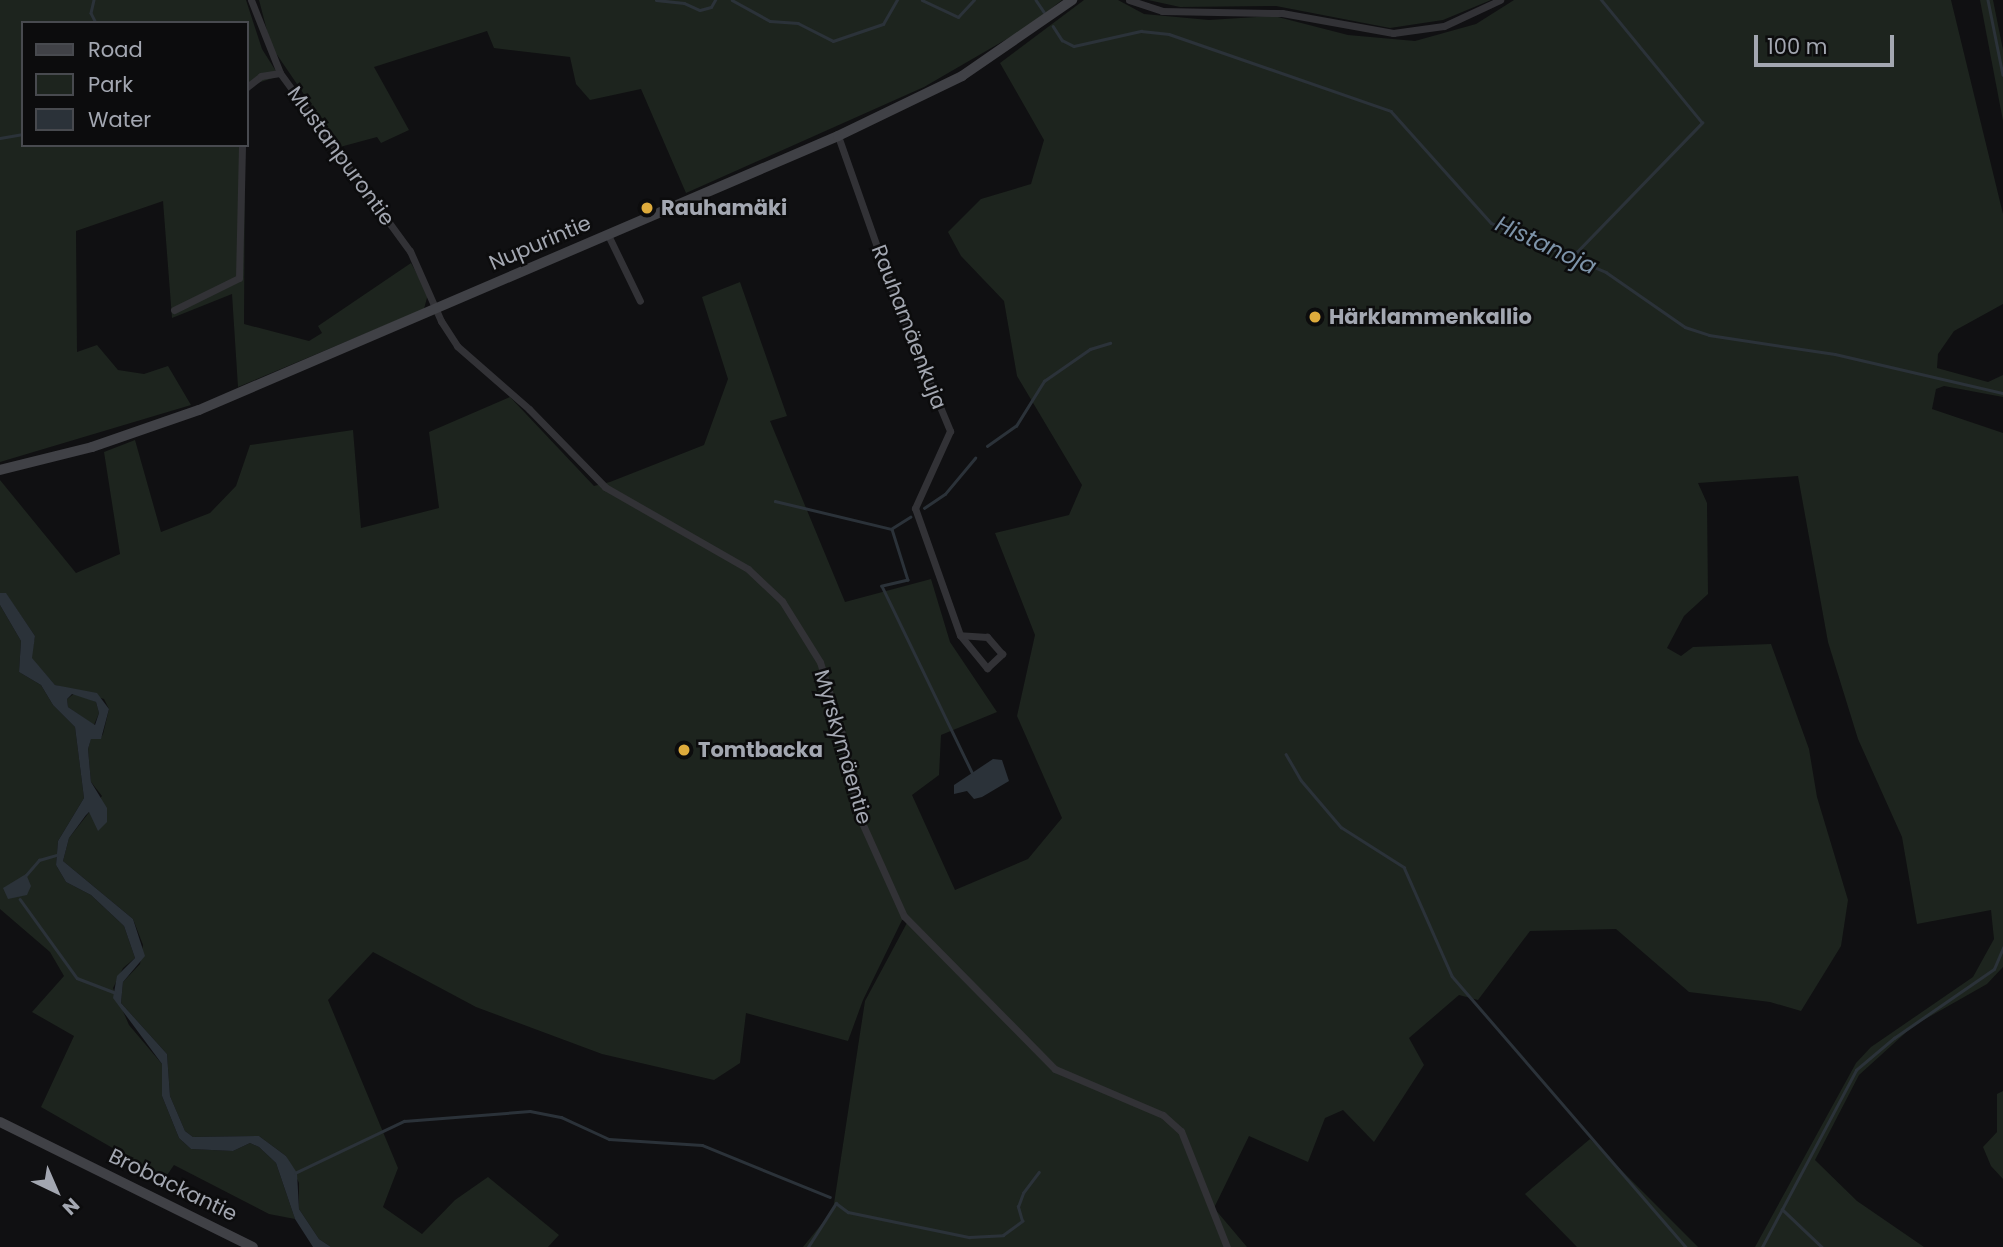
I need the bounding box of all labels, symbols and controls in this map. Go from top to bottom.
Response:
legend [21,21,248,147]
scale bar [1758,21,1898,65]
text: 100 m [1767,32,1827,61]
text: Road [88,35,143,64]
text: Park [88,70,133,99]
street label: Mustanpurontie [282,81,400,231]
text: Water [88,105,151,134]
place label: Rauhamäki [661,195,787,221]
marker: Rauhamäki [639,200,655,216]
street label: Nupurintie [485,210,595,276]
water label: Histanoja [1491,210,1601,280]
street label: Rauhamäenkuja [866,241,952,413]
place label: Härklammenkallio [1329,304,1532,330]
marker: Härklammenkallio [1307,309,1323,325]
street label: Myrskymäentie [809,667,877,827]
place label: Tomtbacka [698,737,823,763]
marker: Tomtbacka [676,742,692,758]
street label: Brobackantie [105,1143,241,1227]
north arrow [21,1156,91,1226]
text: N [56,1192,85,1221]

